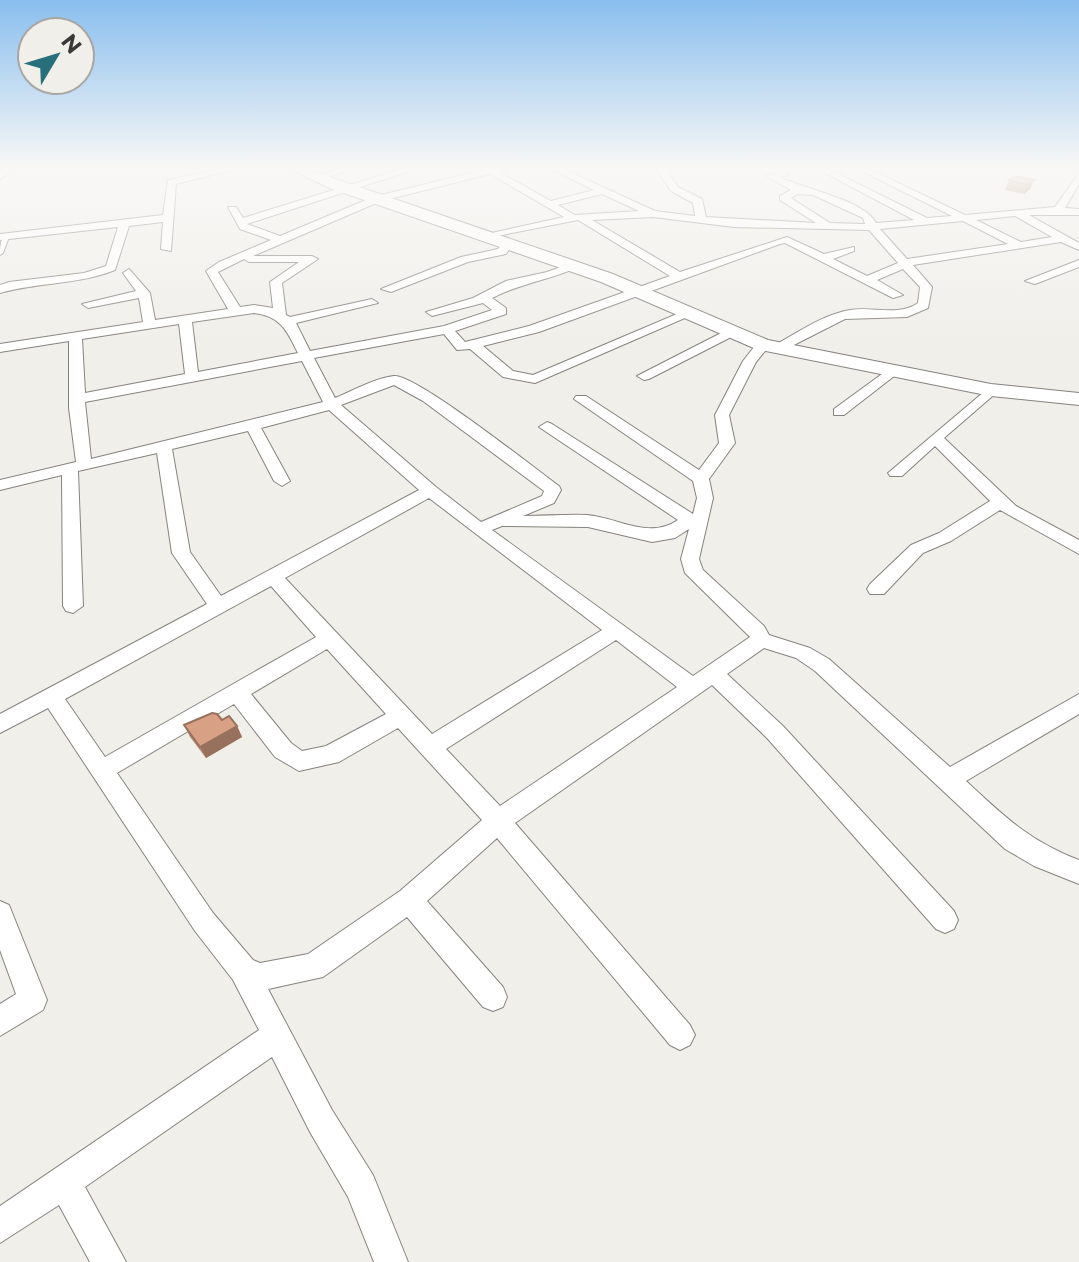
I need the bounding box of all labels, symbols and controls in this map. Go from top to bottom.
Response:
north arrow [16,16,96,96]
text: N [55,29,87,59]

